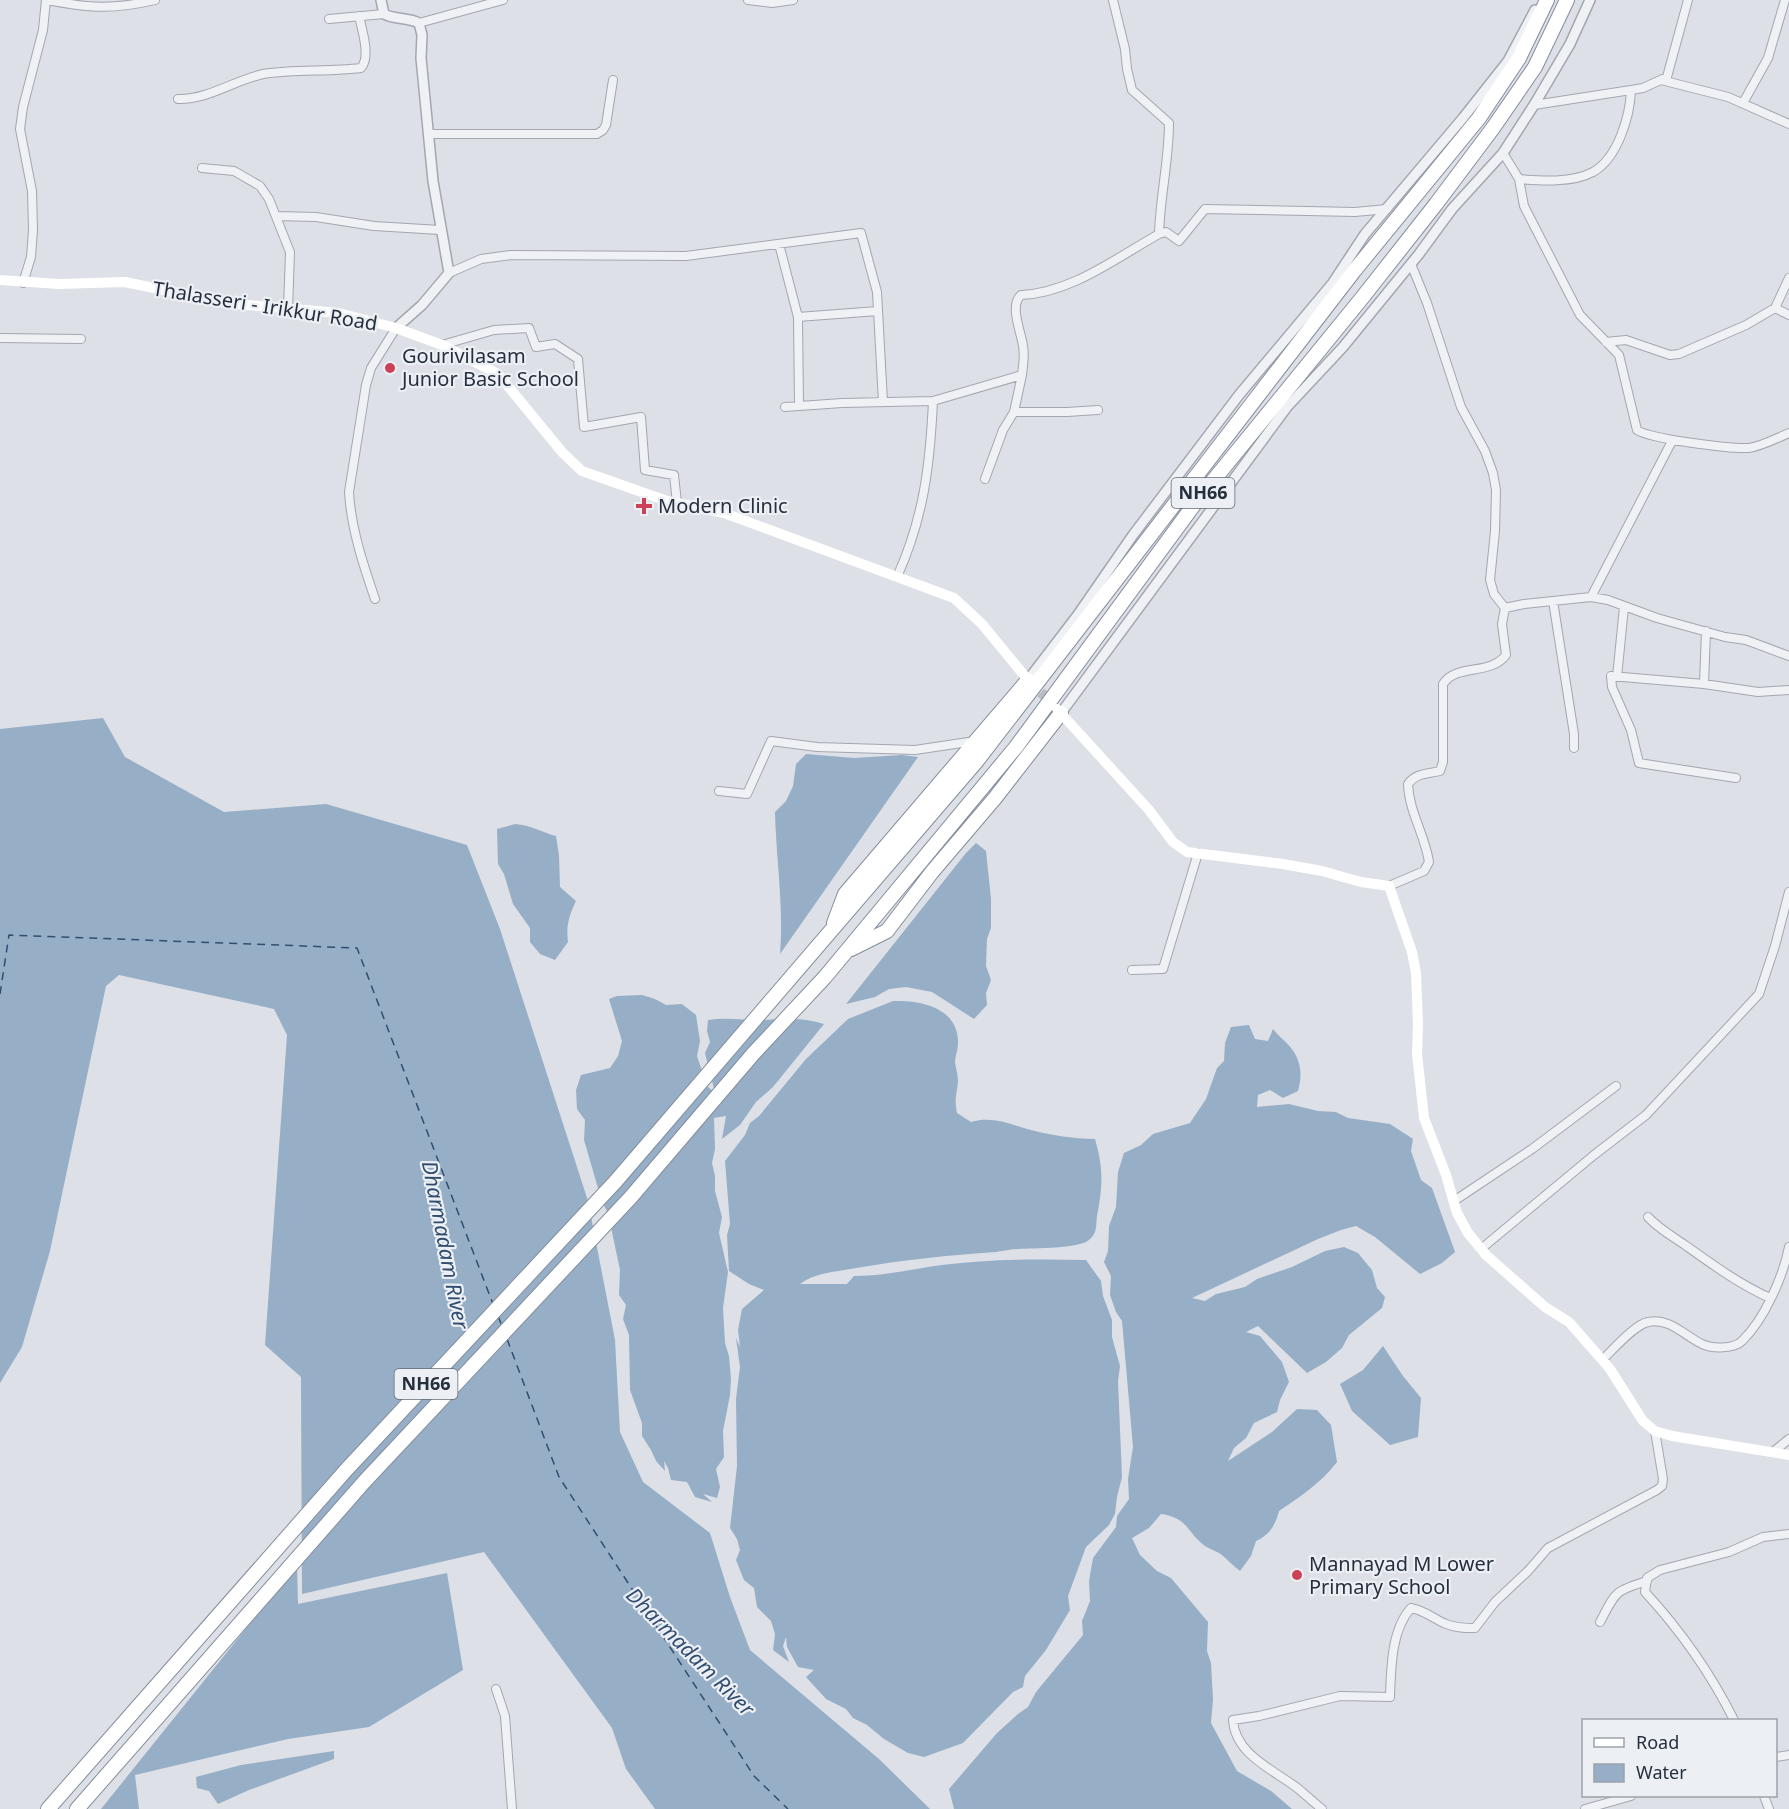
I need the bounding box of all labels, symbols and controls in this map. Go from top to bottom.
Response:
street label: Thalasseri - Irikkur Road [151,274,379,337]
place label: Gourivilasam Junior Basic School [400,342,579,392]
marker: Gourivilasam Junior Basic School [383,361,397,375]
road number: NH66 [1172,478,1234,508]
place label: Modern Clinic [658,492,788,519]
marker: Modern Clinic [635,497,653,515]
water label: Dharmadam River [416,1158,476,1333]
road number: NH66 [394,1369,458,1399]
place label: Mannayad M Lower Primary School [1309,1550,1494,1600]
marker: Mannayad M Lower Primary School [1290,1568,1304,1582]
water label: Dharmadam River [620,1581,762,1723]
legend [1582,1719,1777,1797]
text: Road [1636,1730,1679,1754]
text: Water [1636,1760,1687,1784]

